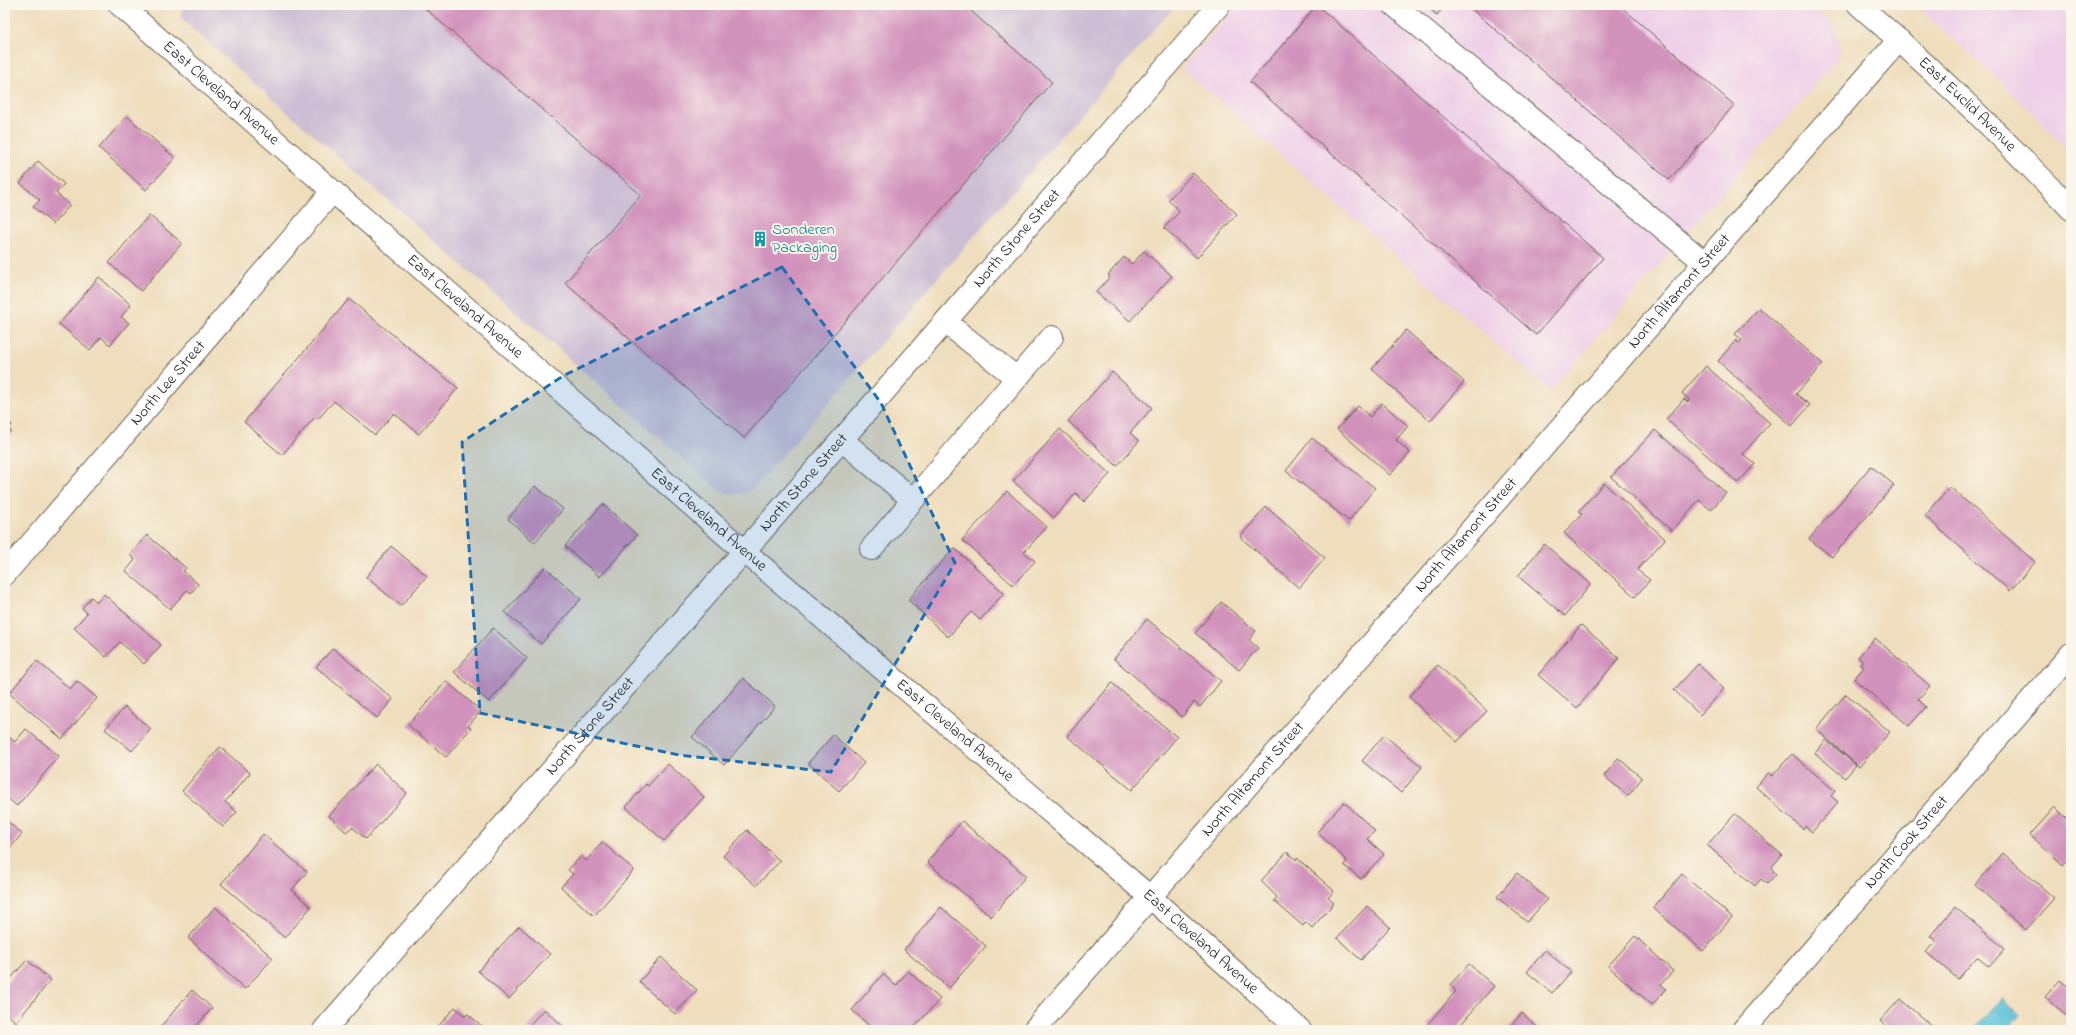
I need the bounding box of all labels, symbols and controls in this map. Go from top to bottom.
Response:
street label: East Cleveland Avenue [157,35,285,152]
street label: East Euclid Avenue [1913,51,2022,158]
street label: North Stone Street [967,183,1067,294]
place label: Sonderen Packaging [772,218,837,260]
street label: North Altamont Street [1622,228,1737,354]
building icon: Sonderen Packaging [751,230,769,248]
street label: East Cleveland Avenue [401,249,529,365]
street label: North Lee Street [125,335,212,431]
street label: North Stone Street [754,428,855,537]
street label: East Cleveland Avenue [645,462,773,578]
street label: North Altamont Street [1409,472,1524,598]
street label: North Stone Street [540,671,641,781]
street label: East Cleveland Avenue [890,673,1020,788]
street label: North Altamont Street [1196,716,1311,842]
street label: North Cook Street [1859,790,1955,895]
street label: East Cleveland Avenue [1137,883,1265,1001]

